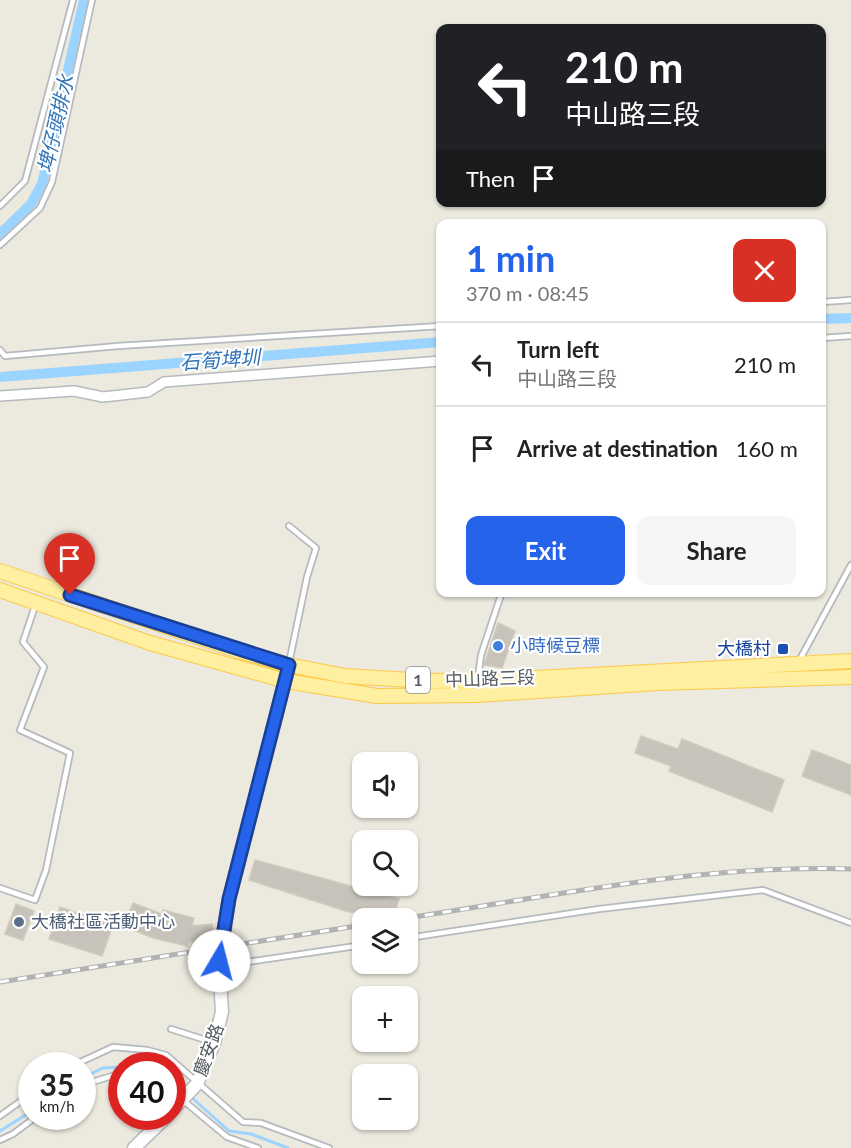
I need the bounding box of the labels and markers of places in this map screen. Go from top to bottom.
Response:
pin [44,533,95,595]
place label: 小時候豆標 [510,634,600,656]
place label: 大橋村 [717,637,771,659]
marker: 小時候豆標 [491,639,505,653]
marker: 大橋村 [776,642,790,656]
place label: 大橋社區活動中心 [31,910,175,932]
marker: 大橋社區活動中心 [12,915,26,929]

